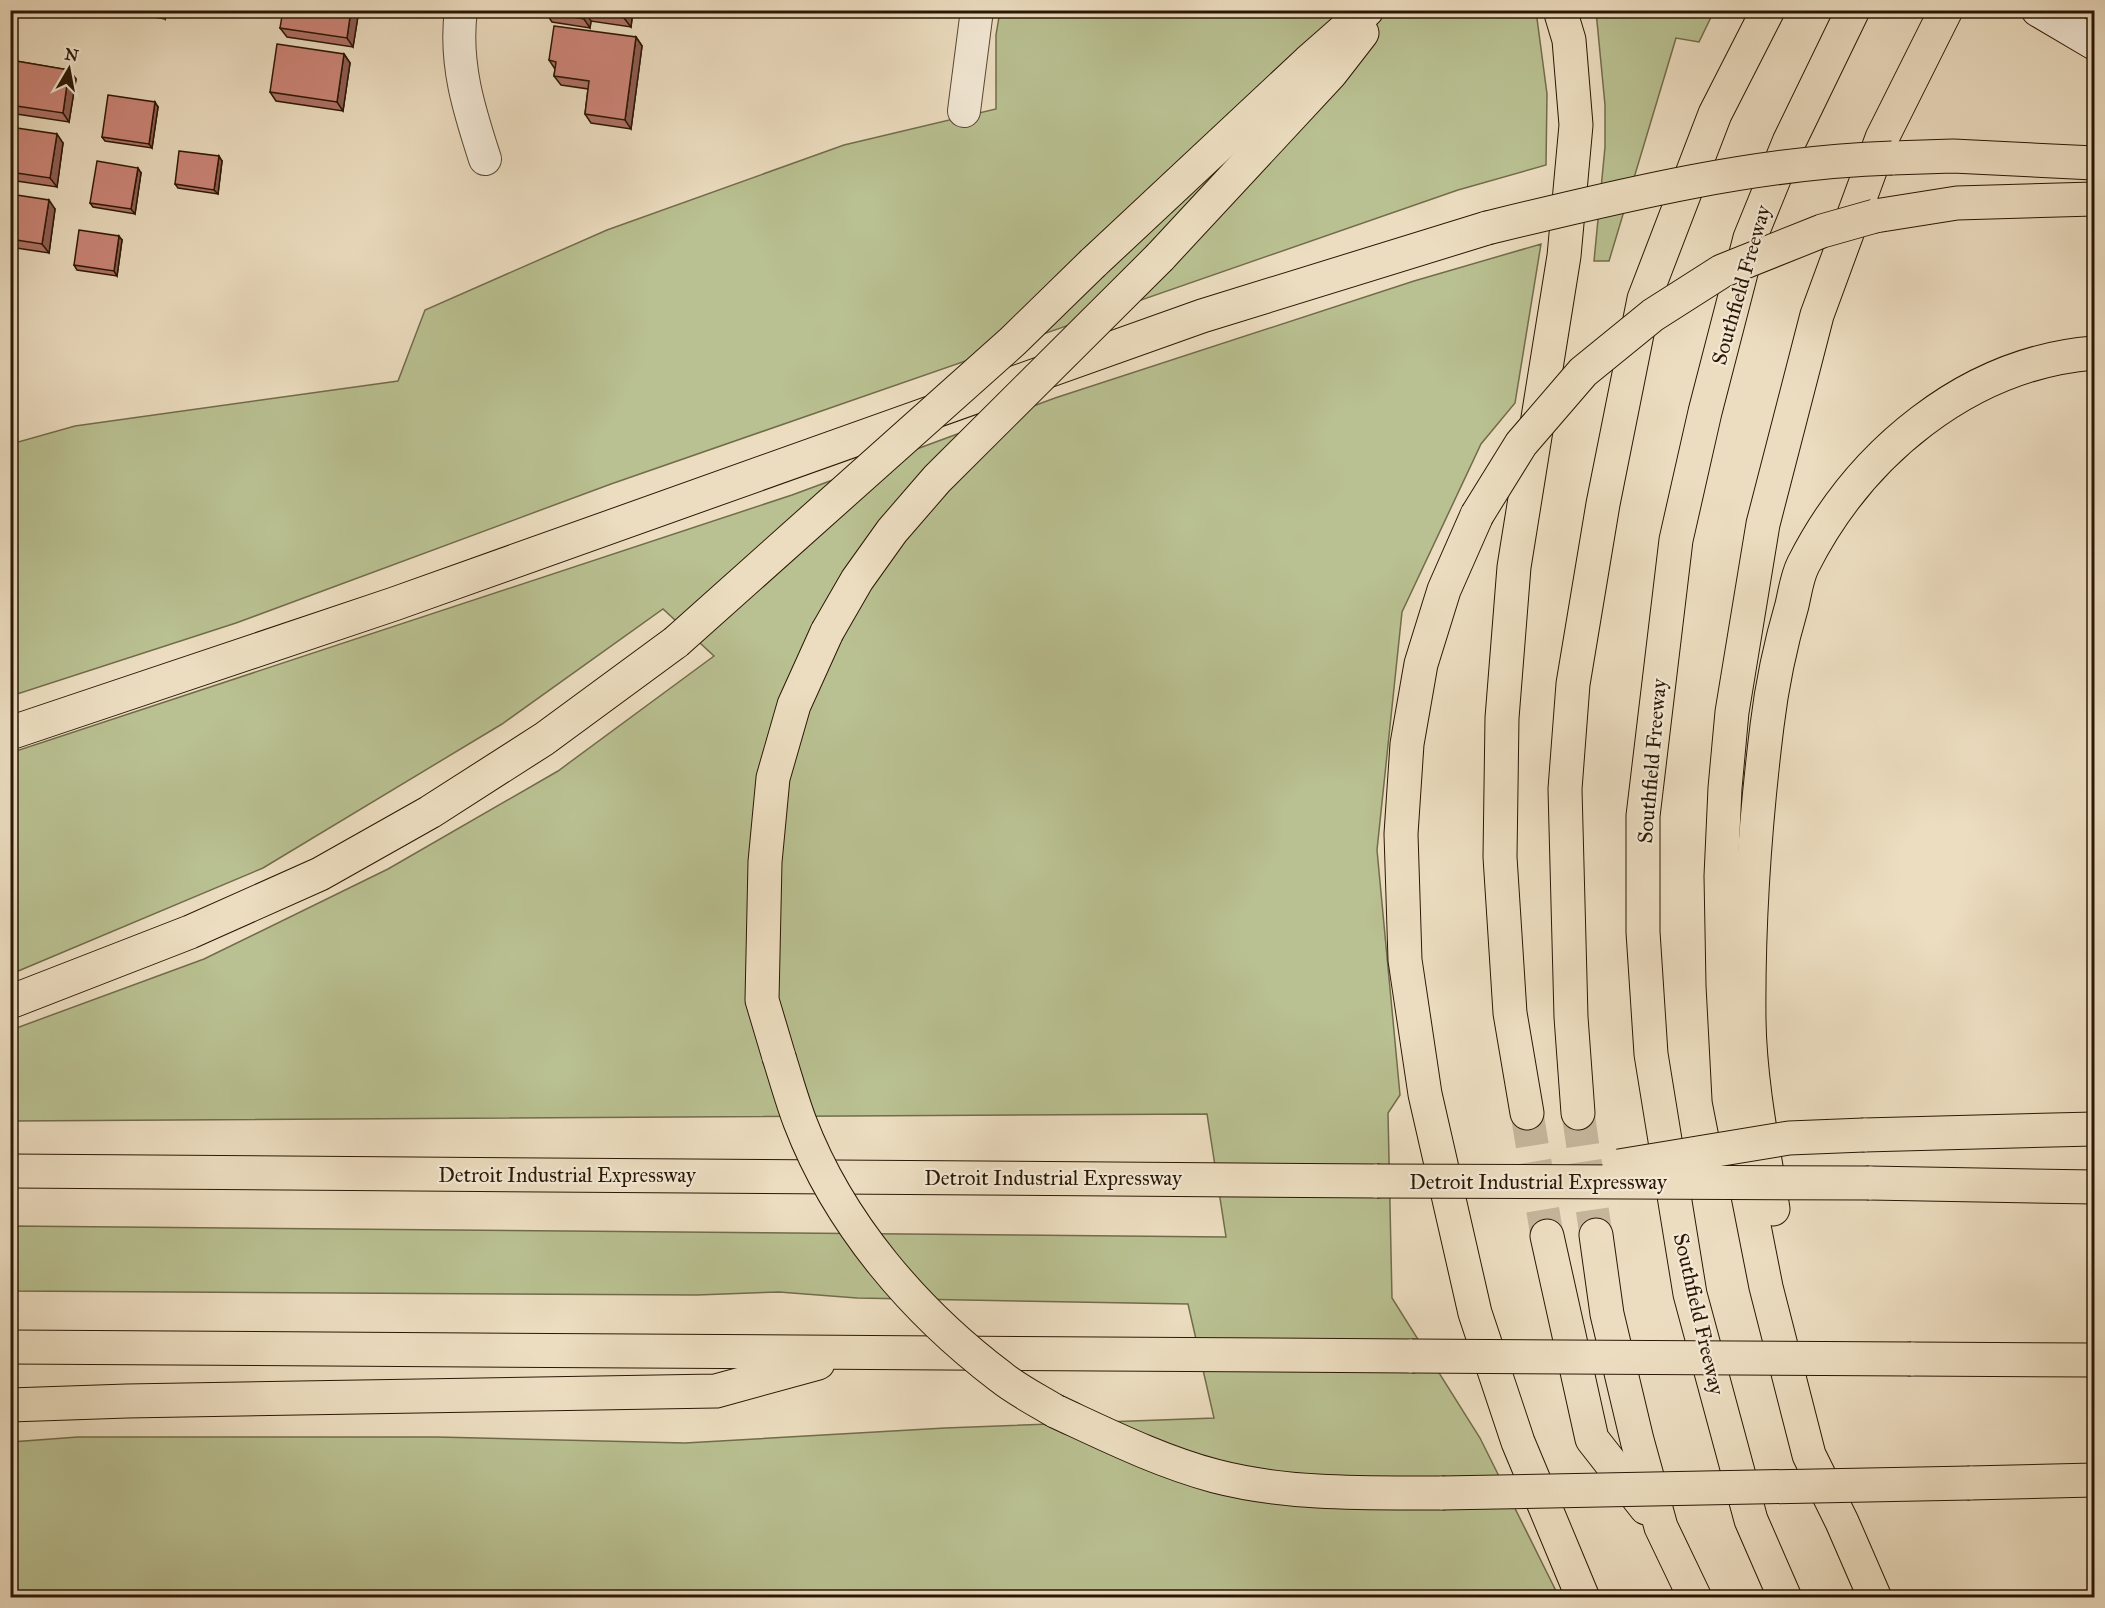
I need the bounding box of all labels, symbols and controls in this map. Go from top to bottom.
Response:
north arrow [39,39,99,99]
text: N [63,44,80,65]
street label: Southfield Freeway [1706,201,1777,368]
street label: Southfield Freeway [1632,676,1672,844]
street label: Detroit Industrial Expressway [438,1162,697,1188]
street label: Detroit Industrial Expressway [924,1165,1183,1191]
street label: Detroit Industrial Expressway [1409,1169,1668,1195]
street label: Southfield Freeway [1668,1231,1731,1399]

